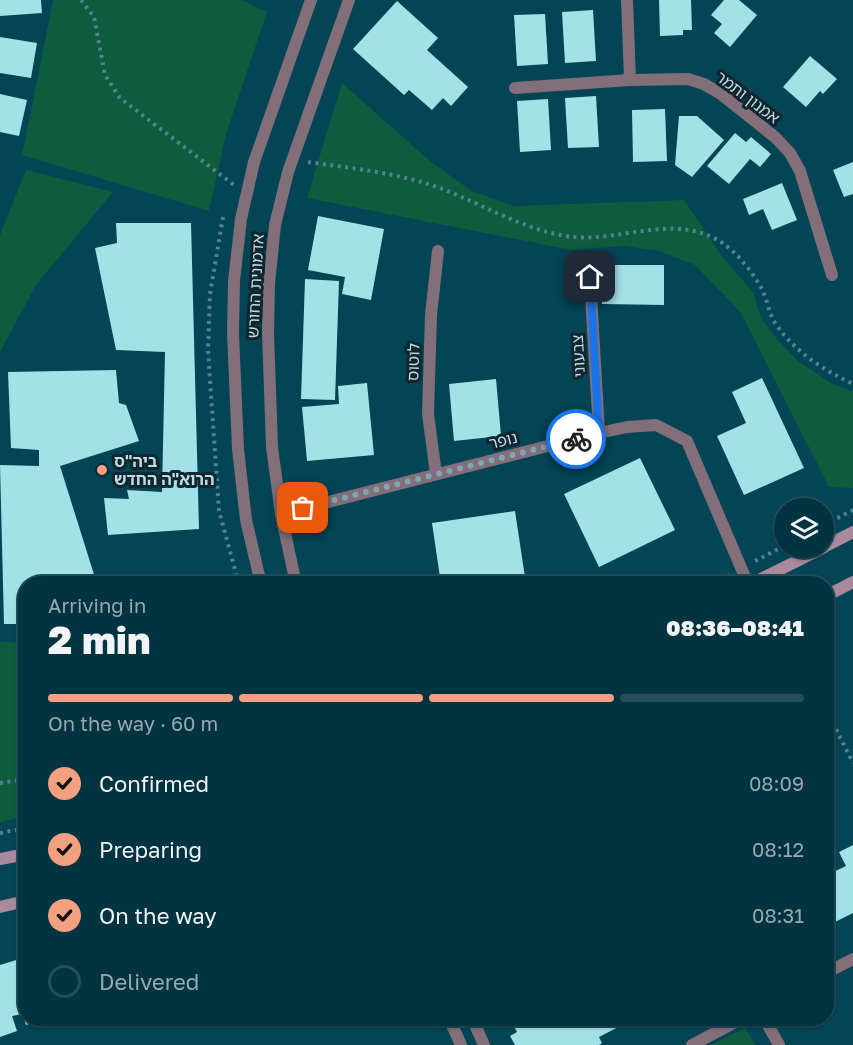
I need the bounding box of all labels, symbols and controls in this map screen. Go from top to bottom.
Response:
street label: אמנון ותמר [712,66,784,128]
street label: אדמונית החורש [242,233,268,339]
pin [564,251,615,302]
icon: home [573,260,606,293]
street label: צבעוני [567,334,589,378]
street label: לוטוס [402,343,424,381]
courier [546,409,606,469]
icon: bike [560,423,593,456]
street label: נופר [487,427,519,453]
place label: ביה"ס הרוא"ה החדש [114,451,215,489]
marker: ביה"ס הרוא"ה החדש [95,463,109,477]
pin [277,482,328,533]
icon: bag [286,491,319,524]
map controls [774,498,834,558]
button: layers [774,498,834,558]
text: Arriving in [48,593,146,617]
text: 08:36–08:41 [666,614,804,641]
text: 2 min [48,616,151,663]
text: On the way · 60 m [48,711,218,735]
icon: check [48,767,81,800]
text: Confirmed [99,770,209,797]
text: 08:09 [749,771,804,795]
icon: check [48,833,81,866]
text: Preparing [99,836,202,863]
text: 08:12 [752,837,804,861]
icon: check [48,899,81,932]
text: On the way [99,902,217,929]
text: 08:31 [752,903,804,927]
text: Delivered [99,968,199,995]

